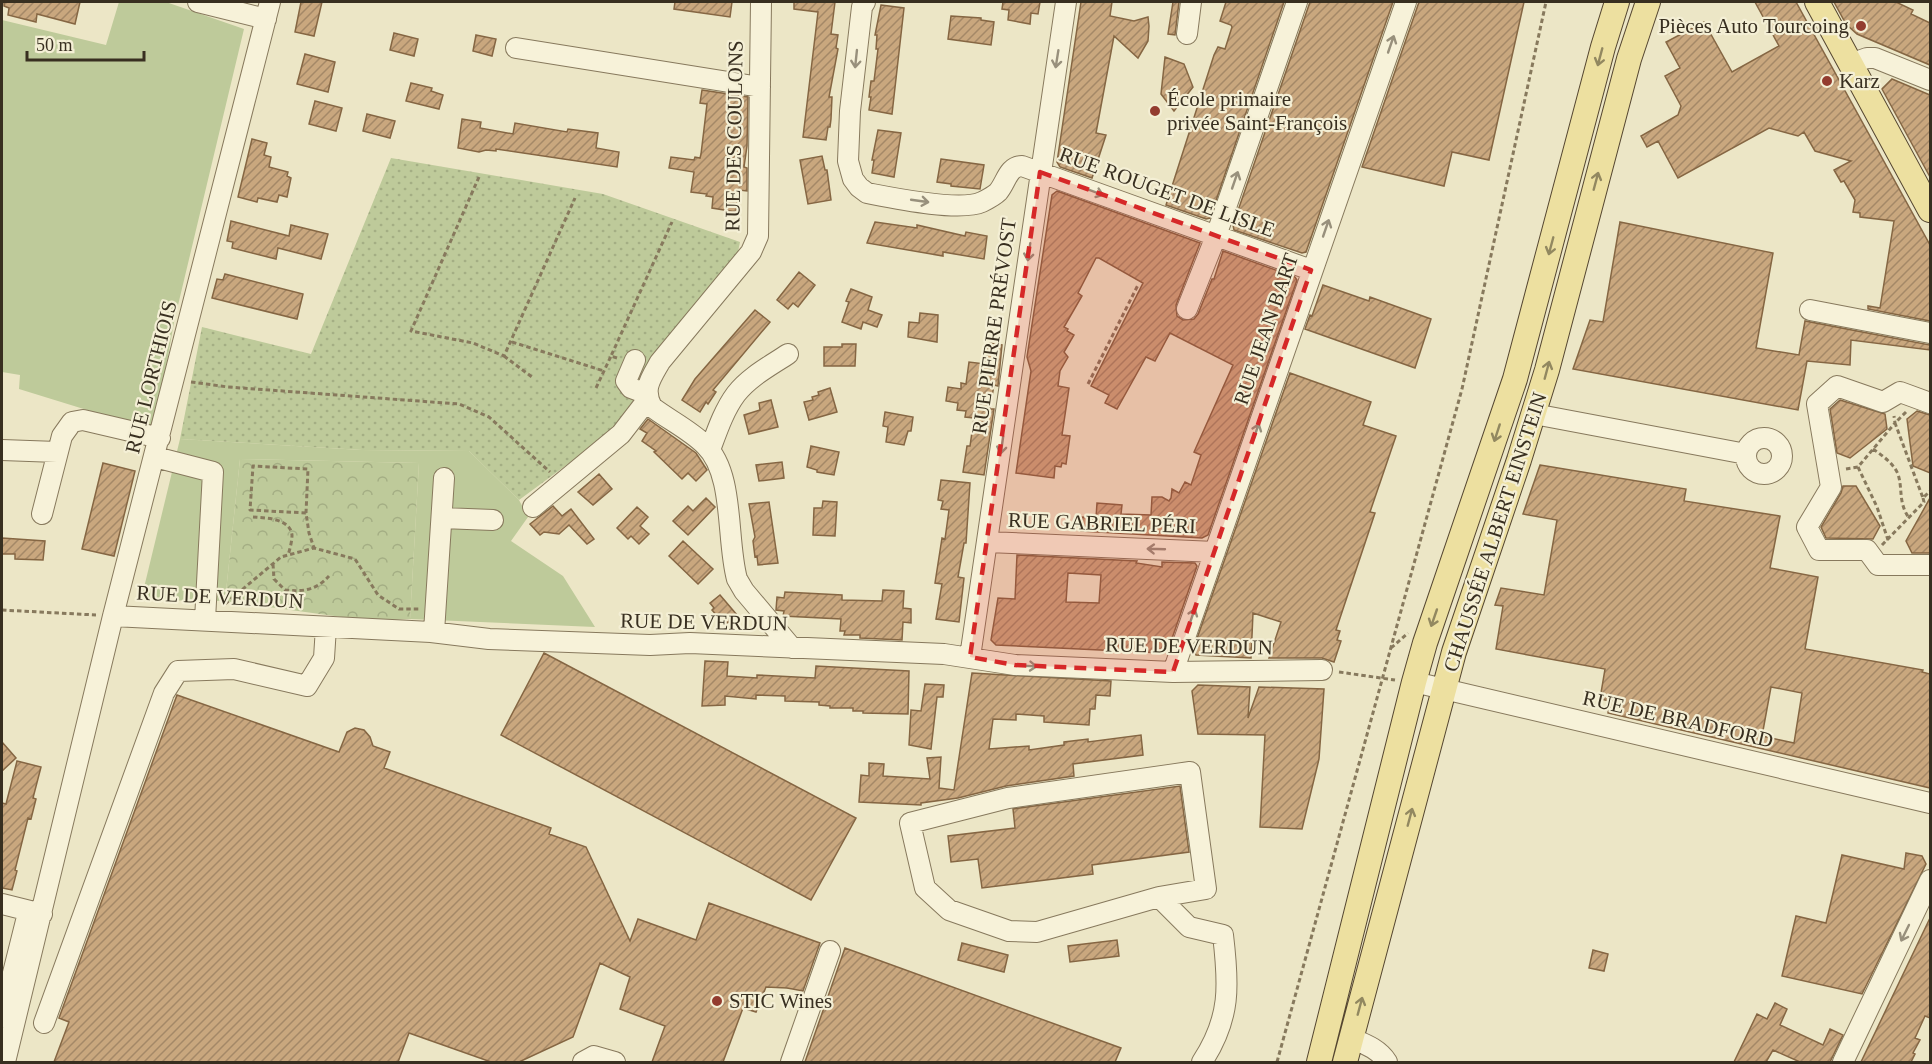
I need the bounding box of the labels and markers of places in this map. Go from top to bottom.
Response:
place label: Pièces Auto Tourcoing [1658,14,1849,38]
marker: Pièces Auto Tourcoing [1854,19,1868,33]
place label: Karz [1839,69,1880,93]
marker: Karz [1820,74,1834,88]
place label: École primaire privée Saint-François [1167,87,1347,135]
marker: École primaire privée Saint-François [1148,104,1162,118]
place label: STIC Wines [729,989,832,1013]
marker: STIC Wines [710,994,724,1008]

